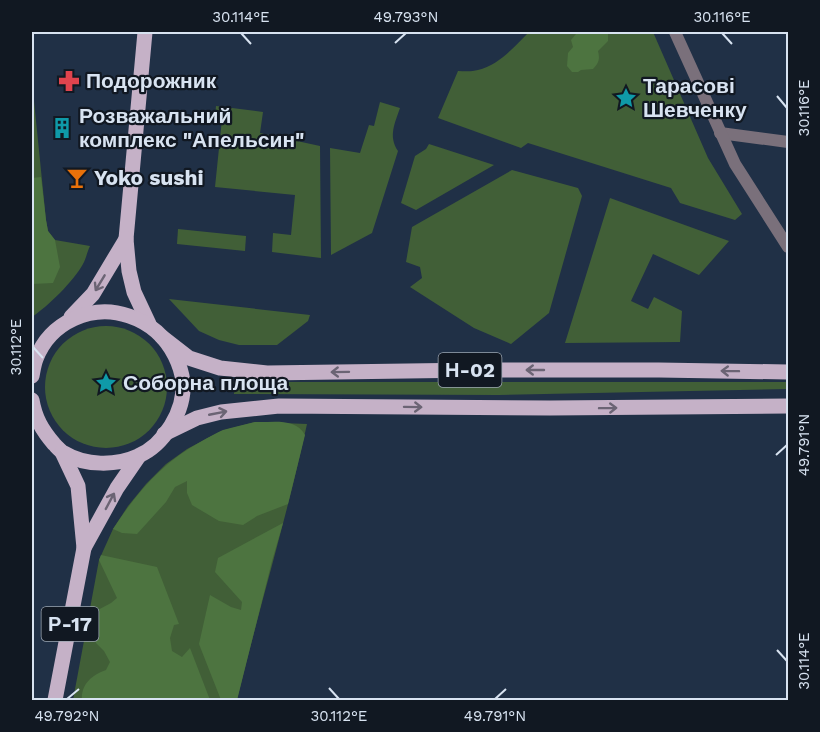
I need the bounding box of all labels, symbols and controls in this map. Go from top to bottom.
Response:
text: 30.114°E [212,8,270,26]
text: 49.793°N [374,8,438,26]
text: 30.116°E [693,8,751,26]
place label: Подорожник [86,68,217,93]
pharmacy icon: Подорожник [57,69,81,93]
place label: Тарасові Шевченку [643,73,747,122]
text: 30.116°E [795,79,813,137]
place icon: Тарасові Шевченку [614,86,638,110]
place label: Розважальний комплекс "Апельсин" [79,103,305,152]
building icon: Розважальний комплекс "Апельсин" [50,116,74,140]
place label: Yoko sushi [94,165,204,190]
bar icon: Yoko sushi [65,166,89,190]
one-way arrow [94,274,106,291]
text: 30.112°E [7,319,25,375]
road number: Н-02 [438,353,502,387]
one-way arrow [526,364,546,376]
one-way arrow [721,365,741,377]
one-way arrow [331,366,351,378]
place label: Соборна площа [123,370,289,395]
place icon: Соборна площа [94,371,118,395]
one-way arrow [402,401,422,413]
one-way arrow [597,402,617,414]
one-way arrow [208,407,228,418]
text: 49.791°N [795,414,813,476]
one-way arrow [105,493,116,511]
road number: Р-17 [42,607,98,641]
text: 30.114°E [795,632,813,690]
text: 49.792°N [34,707,100,725]
text: 30.112°E [311,707,367,725]
text: 49.791°N [464,707,526,725]

